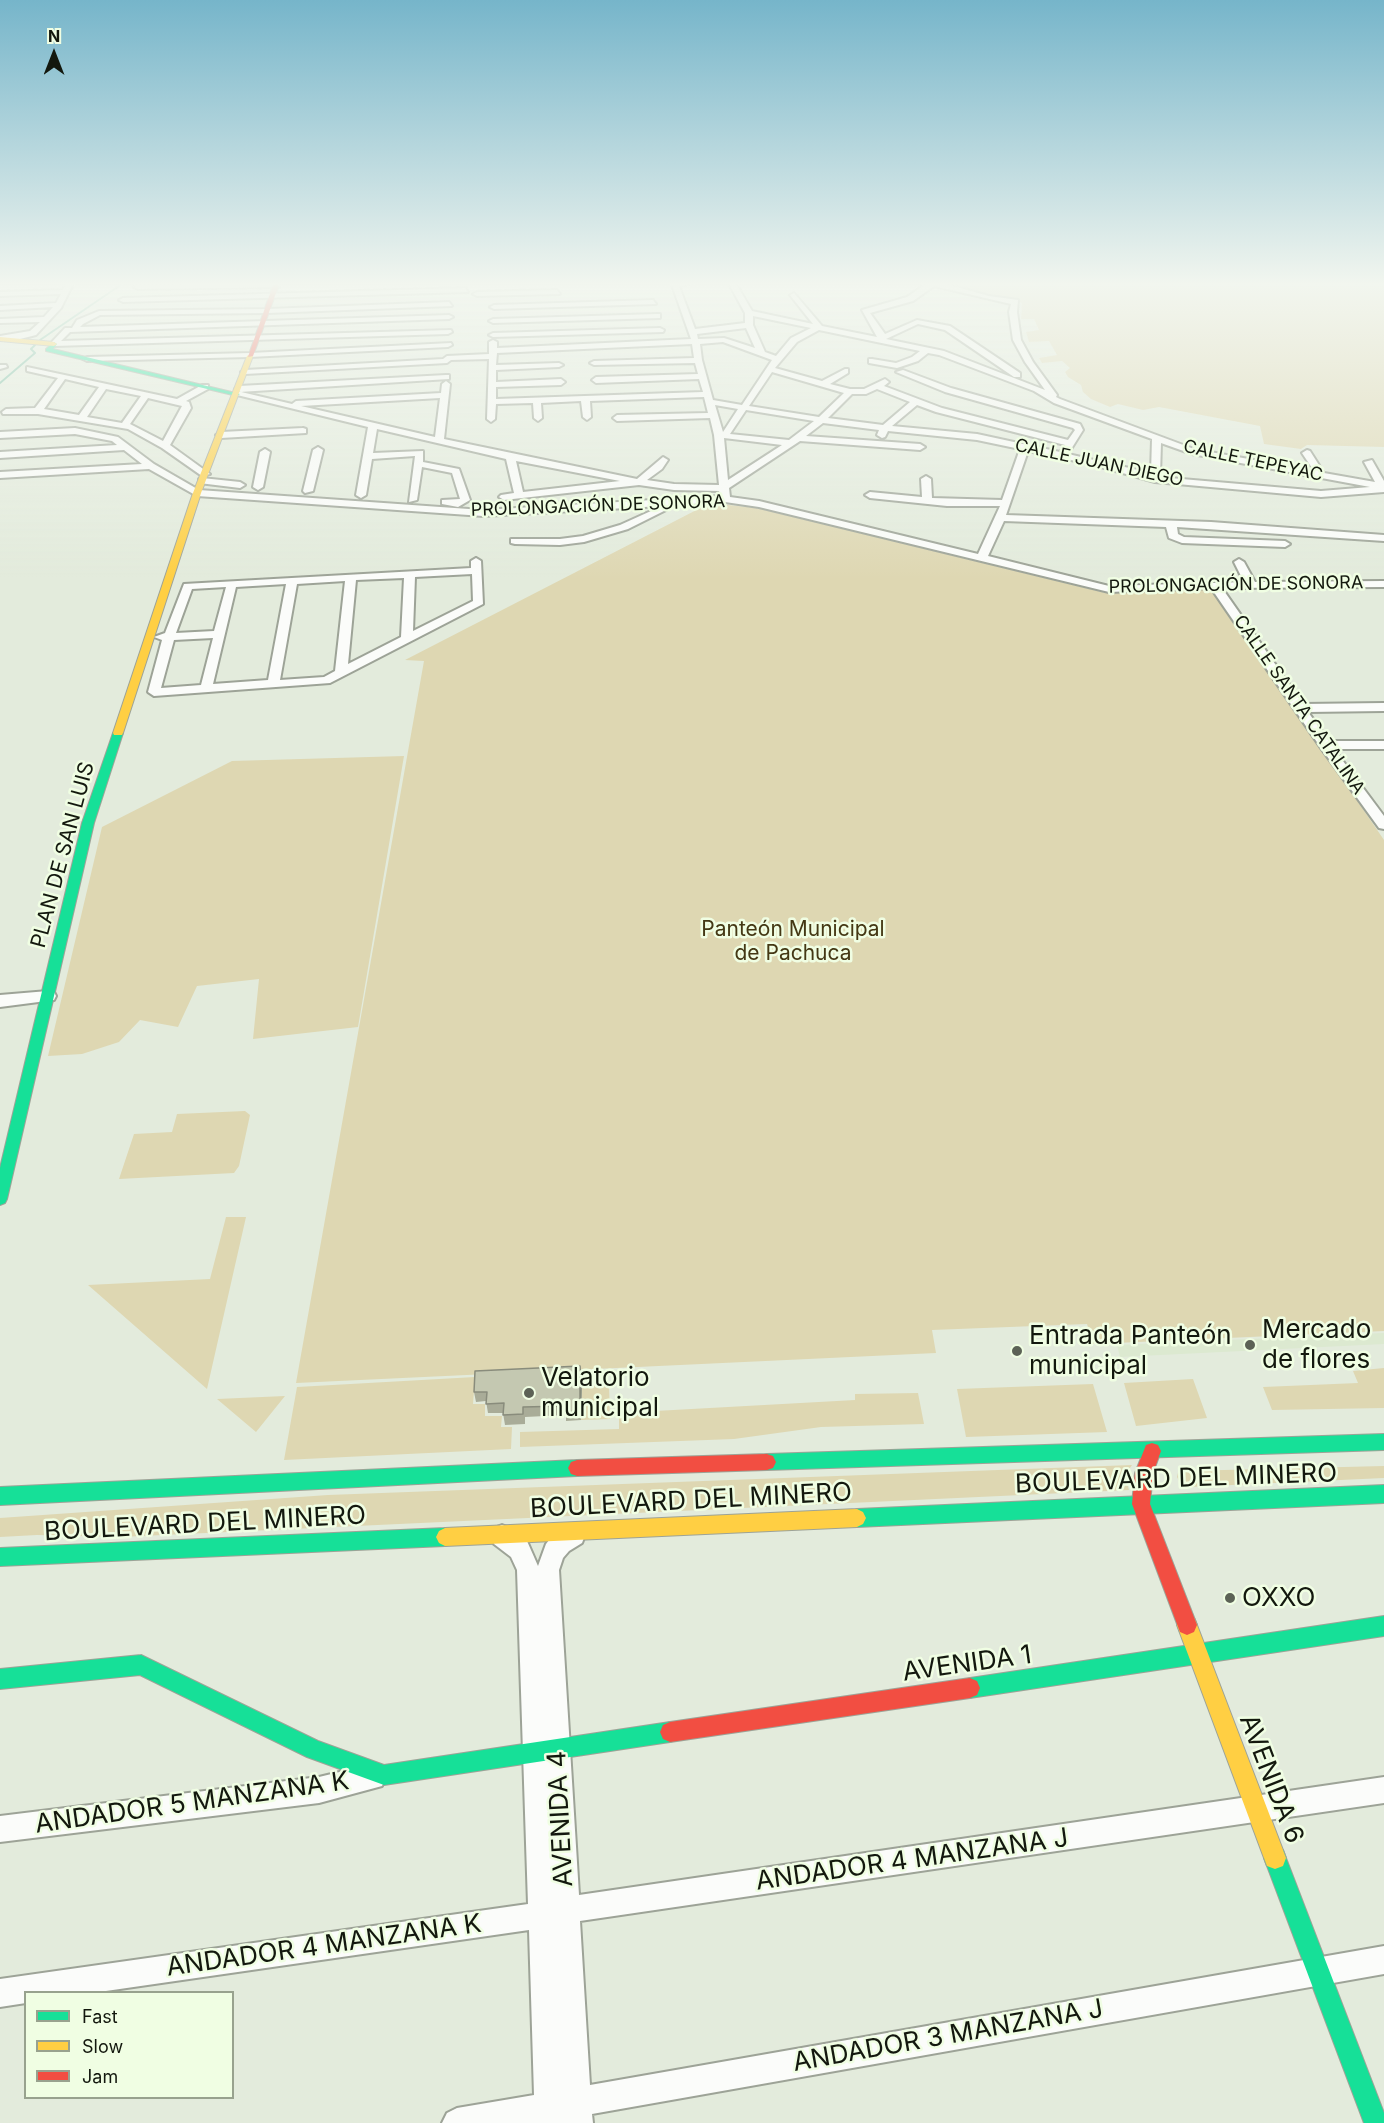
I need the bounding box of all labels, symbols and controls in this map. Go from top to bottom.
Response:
north arrow [24,24,84,84]
text: N [48,26,60,46]
street label: CALLE JUAN DIEGO [1013,435,1185,491]
street label: CALLE TEPEYAC [1181,436,1325,486]
street label: PROLONGACIÓN DE SONORA [470,491,726,521]
street label: PROLONGACIÓN DE SONORA [1109,572,1363,598]
street label: CALLE SANTA CATALINA [1229,611,1369,799]
street label: PLAN DE SAN LUIS [26,759,100,951]
park label: Panteón Municipal de Pachuca [701,917,885,967]
place label: Mercado de flores [1262,1314,1371,1376]
place label: Entrada Panteón municipal [1029,1320,1232,1382]
marker: Mercado de flores [1243,1338,1257,1352]
marker: Entrada Panteón municipal [1010,1344,1024,1358]
place label: Velatorio municipal [541,1362,659,1424]
marker: Velatorio municipal [522,1386,536,1400]
street label: BOULEVARD DEL MINERO [1014,1458,1338,1500]
street label: BOULEVARD DEL MINERO [529,1477,853,1525]
street label: BOULEVARD DEL MINERO [43,1500,367,1548]
place label: OXXO [1242,1582,1315,1614]
marker: OXXO [1223,1591,1237,1605]
street label: AVENIDA 1 [900,1640,1034,1688]
street label: AVENIDA 6 [1232,1710,1310,1848]
street label: AVENIDA 4 [542,1750,580,1888]
street label: ANDADOR 5 MANZANA K [33,1766,351,1840]
street label: ANDADOR 4 MANZANA J [754,1823,1070,1897]
street label: ANDADOR 4 MANZANA K [164,1908,484,1984]
legend [24,1991,234,2099]
street label: ANDADOR 3 MANZANA J [790,1993,1106,2079]
text: Fast [82,2006,118,2027]
text: Slow [82,2036,123,2057]
text: Jam [82,2066,118,2087]

